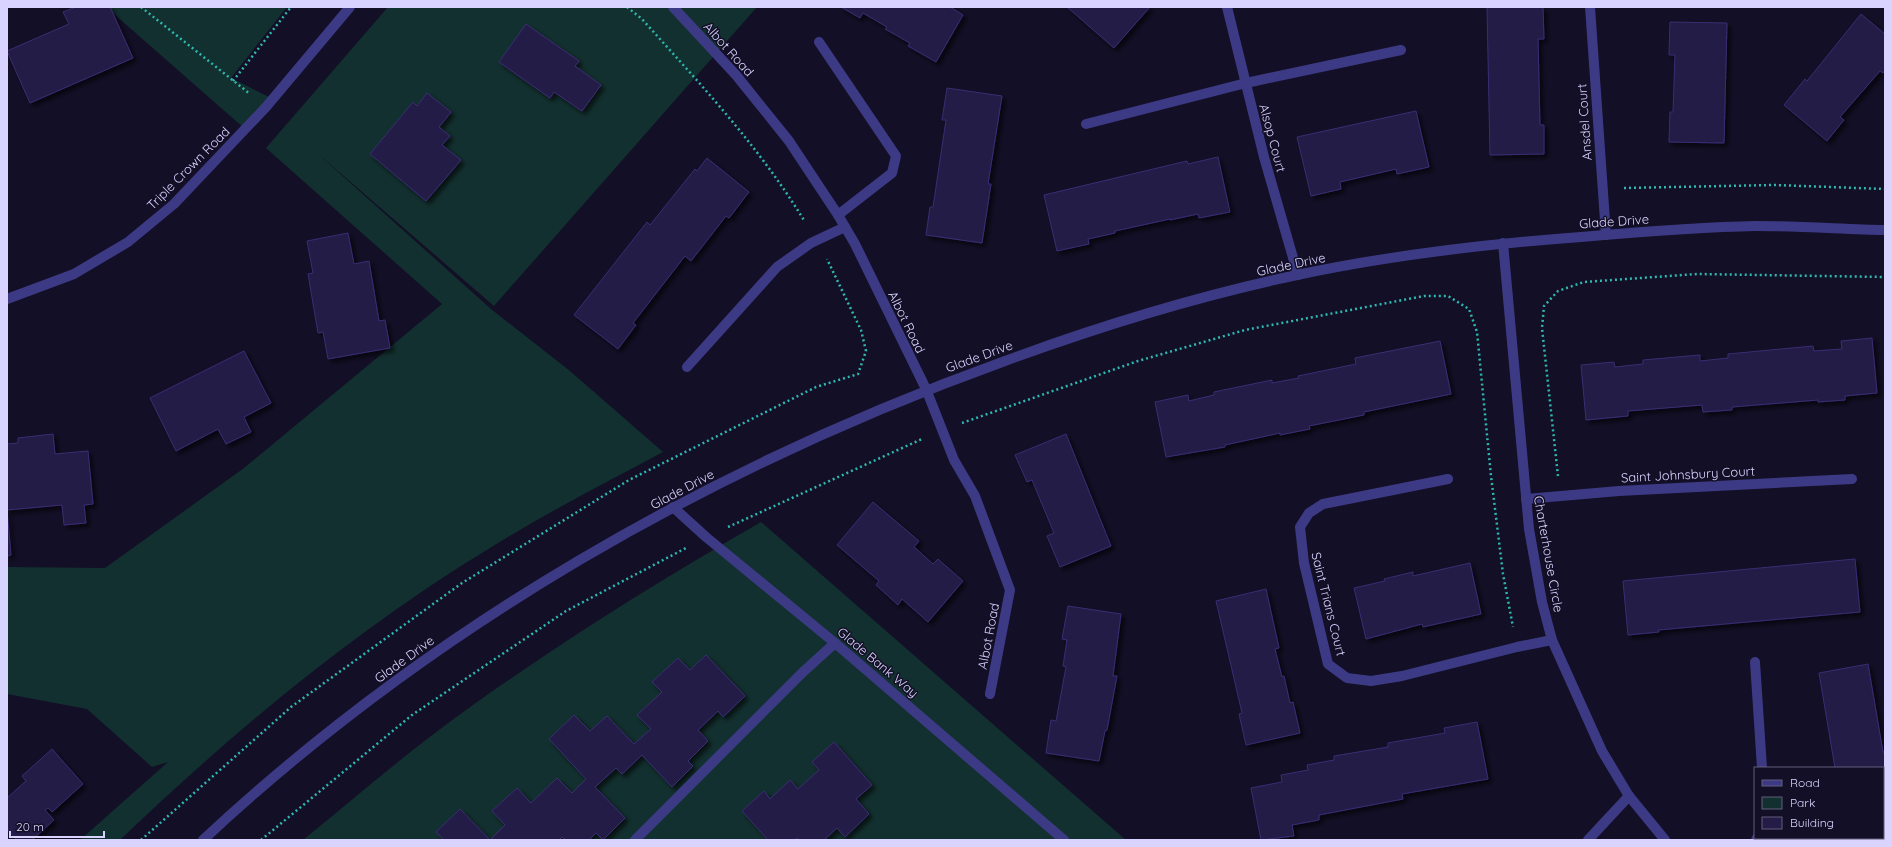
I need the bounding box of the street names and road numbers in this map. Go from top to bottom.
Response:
street label: Albot Road [701,19,757,79]
street label: Ansdel Court [1573,83,1595,161]
street label: Alsop Court [1256,102,1290,174]
street label: Triple Crown Road [143,123,233,213]
street label: Glade Drive [1579,211,1649,231]
street label: Glade Drive [1255,249,1327,279]
street label: Albot Road [885,288,929,356]
street label: Glade Drive [943,337,1015,375]
street label: Saint Johnsbury Court [1621,463,1755,485]
street label: Glade Drive [647,466,717,512]
street label: Charterhouse Circle [1531,494,1567,614]
street label: Saint Trians Court [1308,550,1350,658]
street label: Albot Road [974,601,1002,671]
street label: Glade Bank Way [834,623,922,701]
street label: Glade Drive [371,632,437,686]

